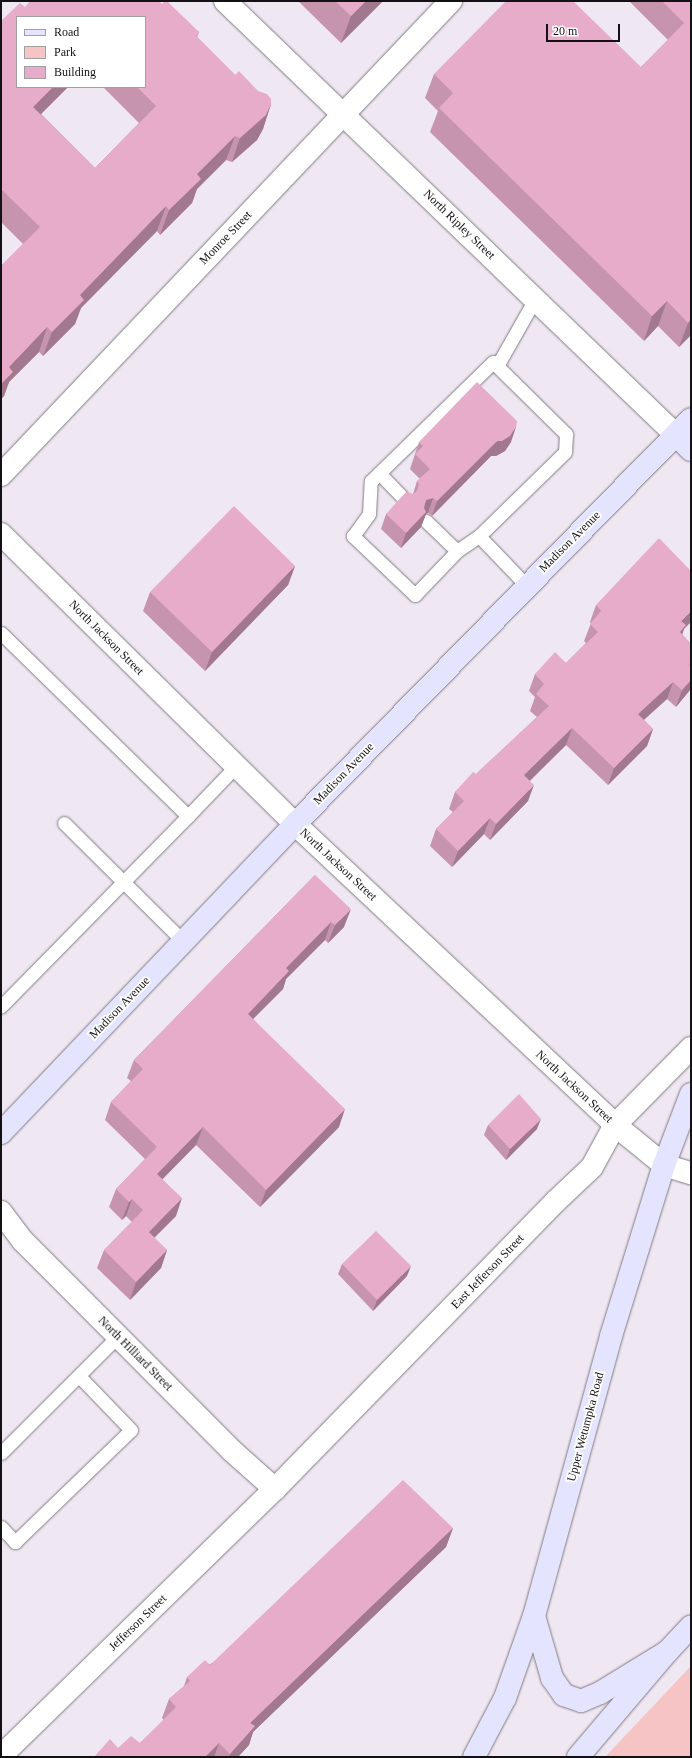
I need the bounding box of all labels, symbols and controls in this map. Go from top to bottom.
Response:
legend [16,16,146,88]
scale bar [548,16,622,42]
text: 20 m [553,24,577,38]
text: Road [54,25,79,39]
text: Park [54,45,76,59]
text: Building [54,65,96,79]
street label: North Ripley Street [420,187,498,263]
street label: Monroe Street [197,208,255,268]
street label: Madison Avenue [536,508,604,576]
street label: North Jackson Street [66,598,146,678]
street label: Madison Avenue [311,740,377,808]
street label: North Jackson Street [297,826,379,904]
street label: Madison Avenue [87,974,153,1042]
street label: North Jackson Street [533,1048,615,1126]
street label: East Jefferson Street [449,1232,527,1312]
street label: North Hilliard Street [95,1314,175,1394]
street label: Upper Wetumpka Road [564,1371,608,1483]
street label: Jefferson Street [106,1592,170,1654]

